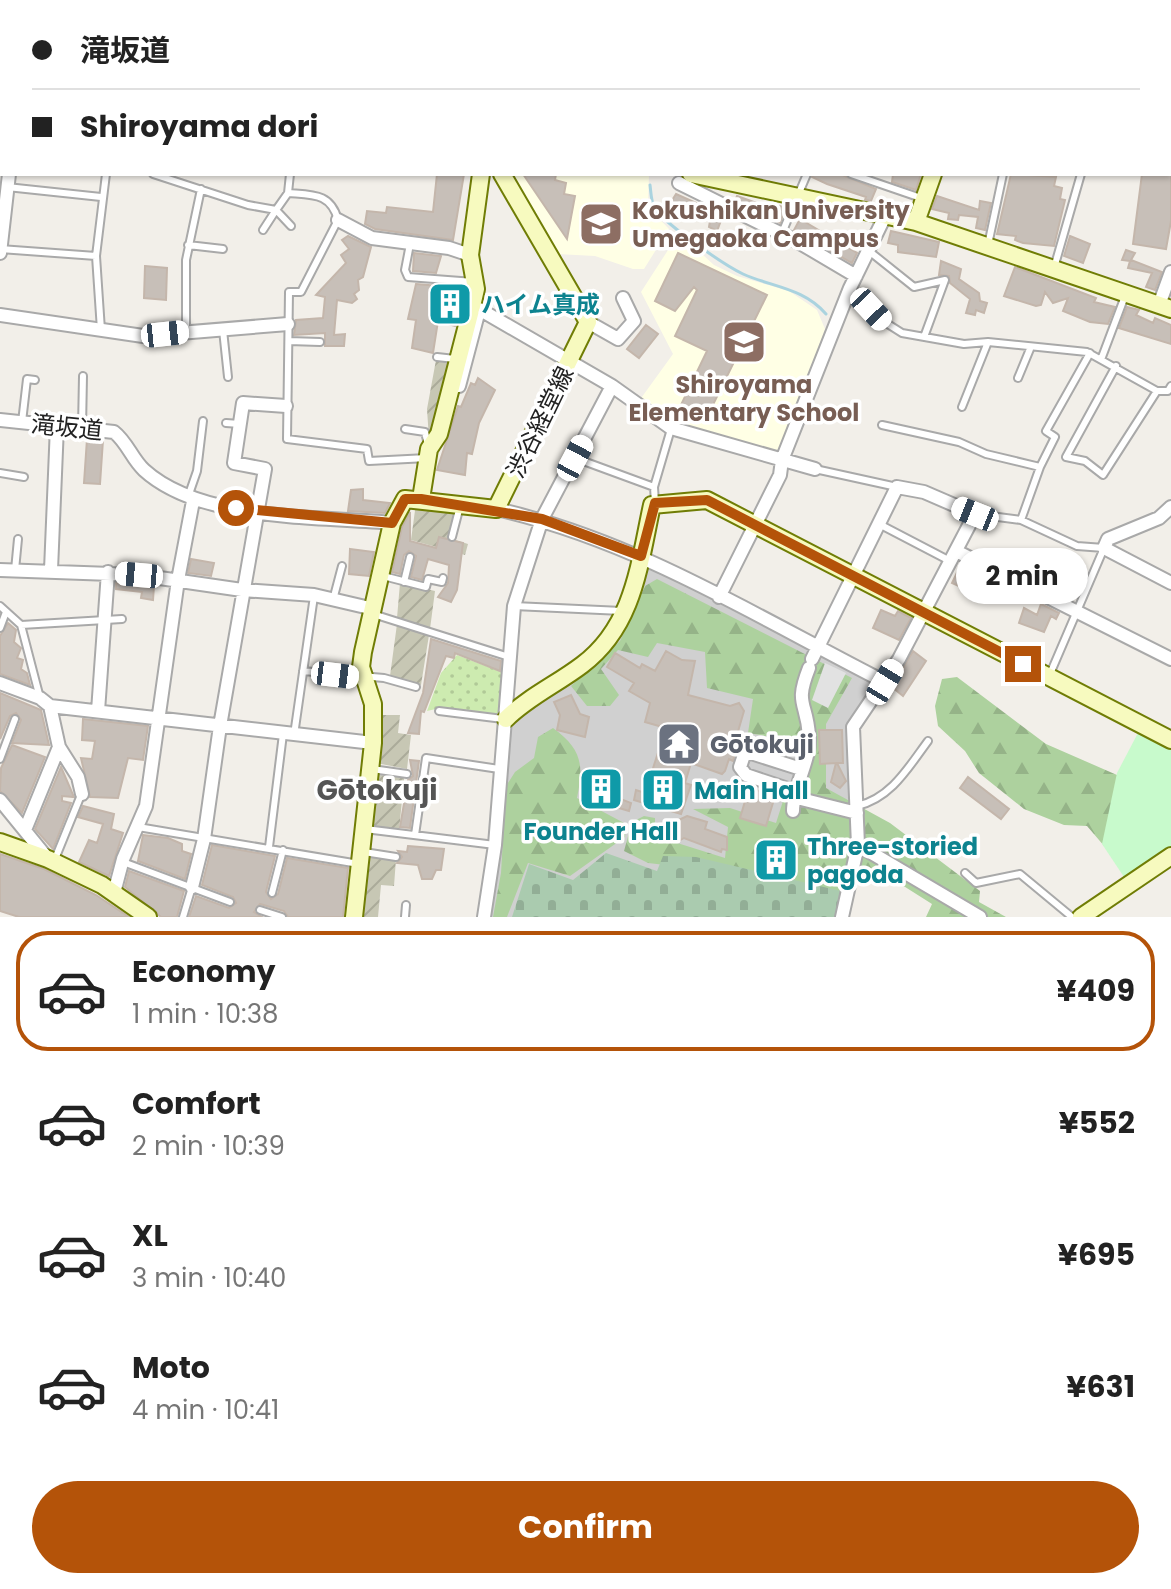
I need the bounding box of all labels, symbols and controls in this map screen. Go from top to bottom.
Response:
text: 滝坂道 [80,29,170,72]
text: Shiroyama dori [80,105,318,148]
place label: Kokushikan University Umegaoka Campus [632,194,911,255]
school or university icon: Kokushikan University Umegaoka Campus [577,200,625,248]
building icon: ハイム真成 [426,280,474,328]
car [846,283,896,335]
place label: ハイム真成 [481,288,600,321]
school or university icon: Shiroyama Elementary School [720,318,768,366]
car [140,320,190,348]
street label: 渋谷経堂線 [499,361,581,483]
place label: Shiroyama Elementary School [629,368,859,429]
street label: 滝坂道 [29,407,105,447]
car [553,431,597,485]
route start [218,490,254,526]
car [948,494,1002,534]
callout: 2 min [957,548,1089,604]
text: 2 min [985,558,1059,594]
car [114,561,164,589]
route end [1005,646,1041,682]
car [862,655,908,709]
car [310,660,360,690]
temple icon: Gōtokuji [655,720,703,768]
place label: Gōtokuji [710,728,814,761]
building icon: Founder Hall [577,765,625,813]
building icon: Main Hall [639,766,687,814]
district label: Gōtokuji [316,771,438,810]
place label: Main Hall [694,774,809,807]
place label: Founder Hall [523,815,679,848]
place label: Three-storied pagoda [807,830,978,891]
building icon: Three-storied pagoda [752,836,800,884]
text: Economy [132,950,276,993]
icon: car [36,955,108,1027]
text: ¥409 [1057,969,1135,1012]
text: 1 min · 10:38 [132,996,278,1032]
text: Comfort [132,1082,261,1125]
icon: car [36,1087,108,1159]
text: ¥552 [1059,1101,1135,1144]
text: 2 min · 10:39 [132,1128,285,1164]
text: XL [132,1214,168,1257]
icon: car [36,1219,108,1291]
text: ¥695 [1058,1233,1135,1276]
text: 3 min · 10:40 [132,1260,286,1296]
text: Moto [132,1346,210,1389]
icon: car [36,1351,108,1423]
text: ¥631 [1066,1365,1135,1408]
text: 4 min · 10:41 [132,1392,279,1428]
button: Confirm [32,1481,1139,1573]

